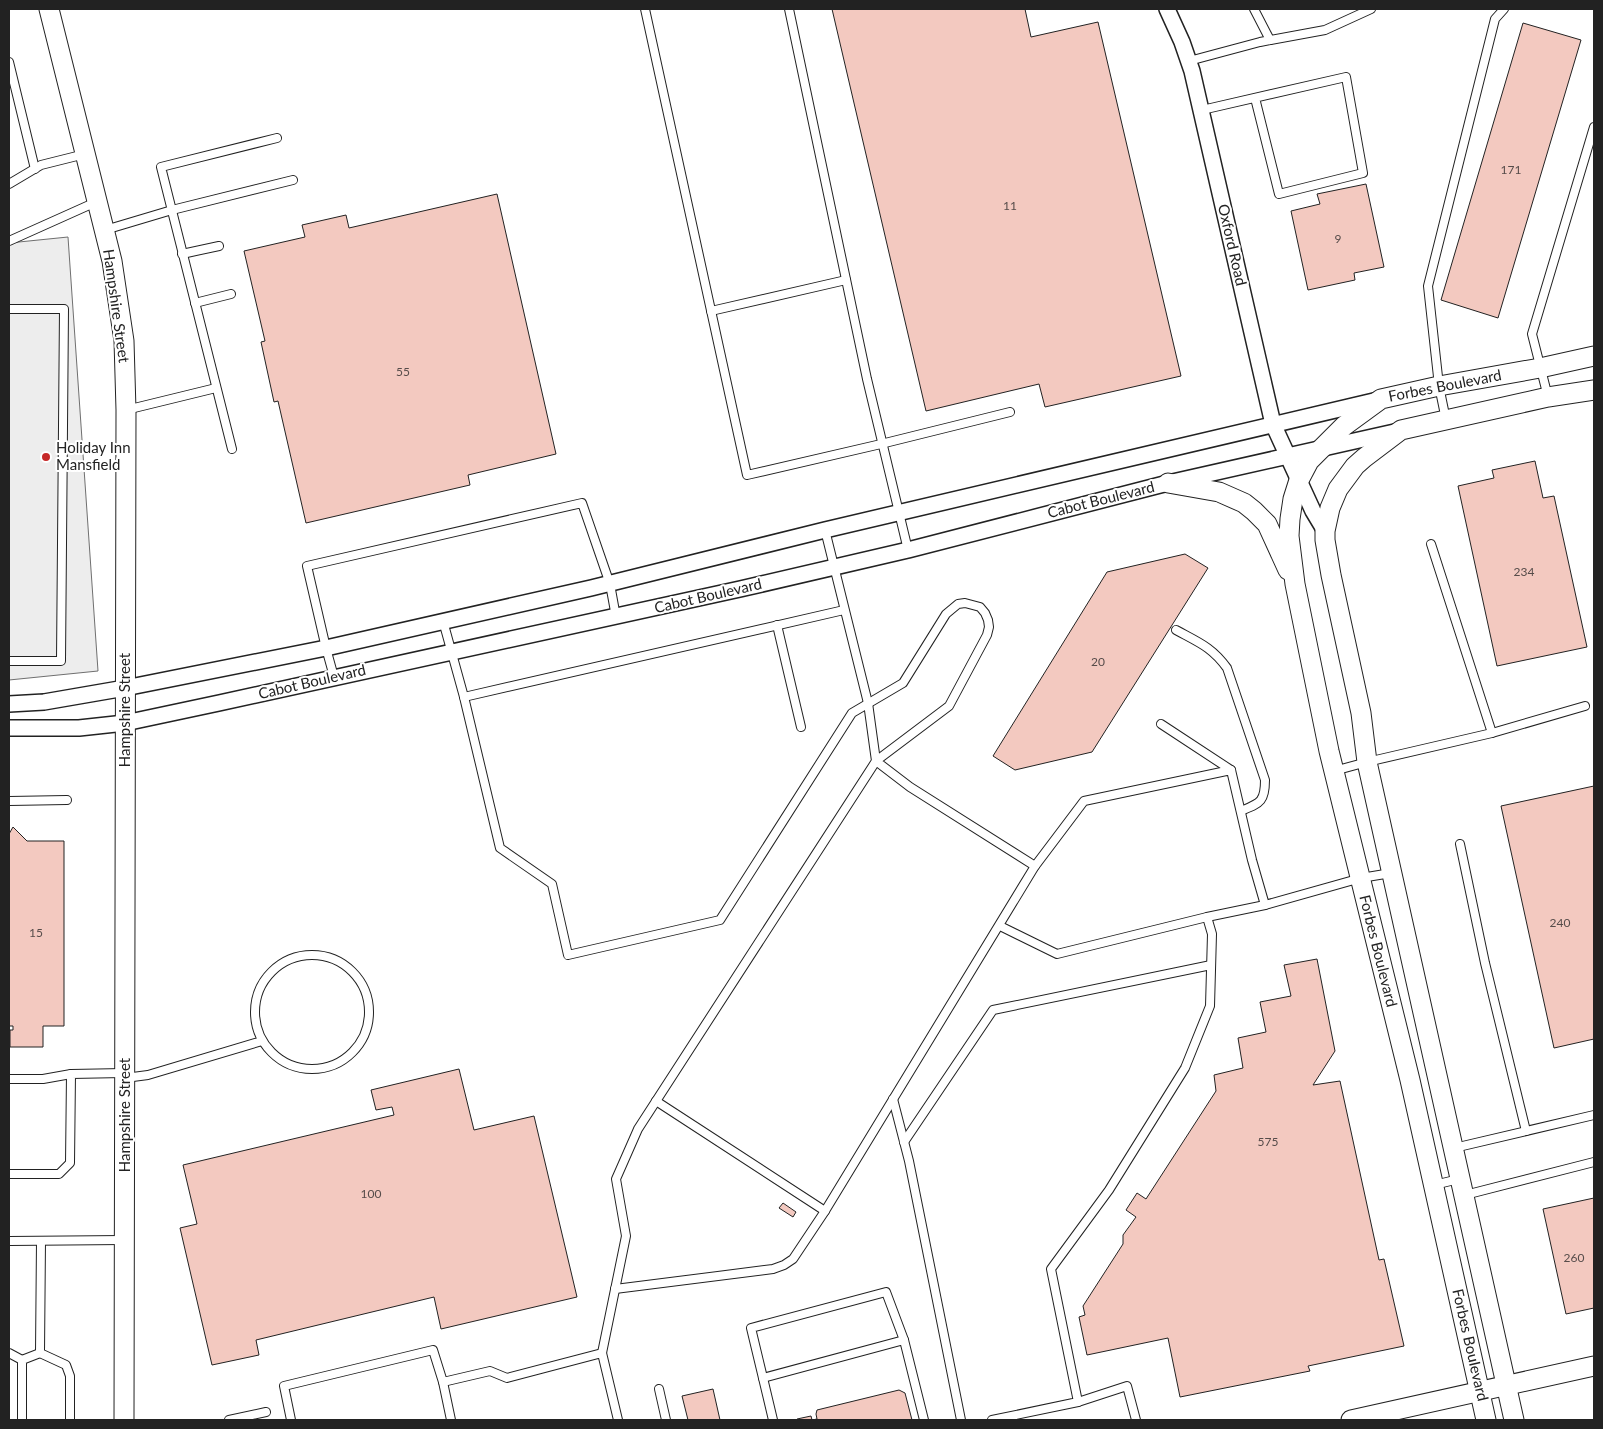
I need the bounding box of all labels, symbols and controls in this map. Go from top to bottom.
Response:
house number: 171 [1501,162,1521,177]
house number: 11 [1003,198,1017,213]
street label: Oxford Road [1215,202,1251,287]
house number: 9 [1335,231,1342,246]
street label: Hampshire Street [100,248,134,364]
house number: 55 [396,364,410,379]
street label: Forbes Boulevard [1387,365,1503,405]
place label: Holiday Inn Mansfield [56,438,131,473]
marker: Holiday Inn Mansfield [40,451,52,463]
street label: Cabot Boulevard [1045,477,1156,521]
house number: 234 [1514,564,1534,579]
street label: Cabot Boulevard [652,574,763,616]
street label: Hampshire Street [115,652,133,767]
house number: 20 [1091,654,1105,669]
street label: Cabot Boulevard [256,660,367,702]
street label: Forbes Boulevard [1356,893,1402,1009]
house number: 240 [1550,915,1570,930]
house number: 15 [29,925,43,940]
street label: Hampshire Street [115,1057,133,1172]
house number: 575 [1258,1134,1278,1149]
house number: 100 [361,1186,381,1201]
house number: 260 [1564,1250,1584,1265]
street label: Forbes Boulevard [1449,1287,1493,1403]

